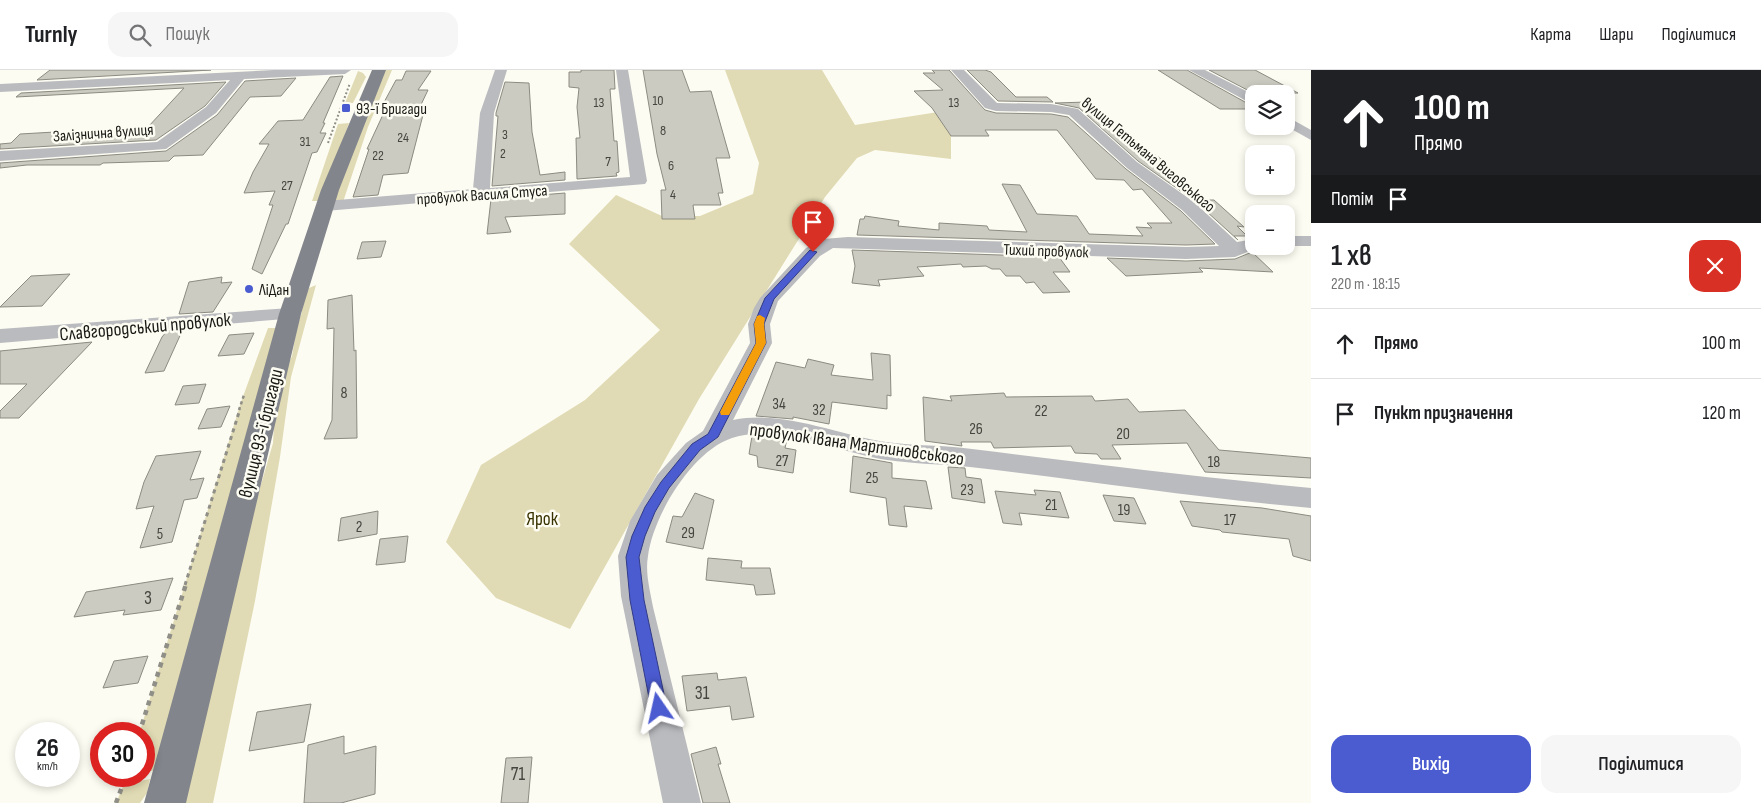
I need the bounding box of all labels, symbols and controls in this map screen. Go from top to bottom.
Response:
search box [108,12,458,57]
text: Turnly [25,20,78,49]
icon: search [126,21,154,49]
text: Пошук [166,23,210,46]
text: Карта [1530,24,1571,45]
text: Шари [1599,24,1633,45]
text: Поділитися [1661,24,1736,45]
map controls [1245,85,1295,255]
button: layers [1245,85,1295,135]
text: 100 m [1414,87,1490,130]
icon: ahead [1331,90,1396,155]
house number: 10 [652,92,664,109]
house number: 13 [594,94,605,111]
house number: 13 [949,94,960,111]
street label: вулиця Гетьмана Виговського [1077,94,1219,217]
place label: 93-ї Бригади [356,100,427,119]
marker: 93-ї Бригади [340,102,352,114]
street label: Залізнична вулиця [52,121,154,146]
house number: 8 [660,122,666,139]
house number: 3 [502,126,508,143]
house number: 24 [397,129,409,146]
text: Прямо [1414,130,1463,157]
house number: 31 [300,133,310,150]
house number: 2 [500,145,506,162]
button: + [1245,145,1295,195]
house number: 22 [372,147,384,164]
house number: 7 [605,153,611,170]
house number: 6 [668,157,674,174]
house number: 27 [281,177,293,194]
street label: провулок Василя Стуса [416,181,548,210]
icon: arrive [1384,185,1412,213]
house number: 4 [670,186,676,203]
text: Потім [1331,188,1374,211]
pin [792,201,834,252]
button: − [1245,205,1295,255]
icon: arrive [799,208,827,236]
text: 1 хв [1331,238,1372,274]
button: close [1689,240,1741,292]
street label: Тихий провулок [1003,241,1090,263]
text: 220 m · 18:15 [1331,275,1400,294]
place label: ЛіДан [258,281,289,300]
marker: ЛіДан [243,283,255,295]
street label: Славгородський провулок [58,308,233,346]
icon: ahead [1331,330,1359,358]
text: Прямо [1374,332,1418,355]
text: 100 m [1702,332,1741,355]
street label: вулиця 93-ї бригади [234,367,289,500]
house number: 8 [340,384,348,403]
house number: 34 [772,395,786,414]
icon: arrive [1331,400,1359,428]
house number: 32 [812,401,826,420]
house number: 22 [1034,402,1048,421]
text: Пункт призначення [1374,402,1513,425]
text: 120 m [1703,402,1741,425]
street label: провулок Івана Мартиновського [748,418,966,471]
house number: 26 [969,420,983,439]
house number: 20 [1116,425,1130,444]
house number: 27 [775,452,789,471]
house number: 18 [1208,453,1220,472]
house number: 25 [865,469,879,488]
house number: 23 [960,481,974,500]
house number: 21 [1045,496,1058,515]
house number: 19 [1118,501,1130,520]
park label: Ярок [526,508,559,531]
house number: 17 [1224,511,1237,530]
house number: 2 [356,518,362,537]
house number: 29 [681,524,695,543]
house number: 5 [157,525,163,544]
house number: 3 [144,587,152,610]
position arrow [632,681,684,733]
house number: 31 [695,682,710,705]
speed limit sign: 30 [90,722,155,787]
text: 26 [36,733,59,764]
button: Вихід [1331,735,1531,793]
button: Поділитися [1541,735,1741,793]
text: km/h [37,759,58,774]
house number: 71 [511,763,526,786]

